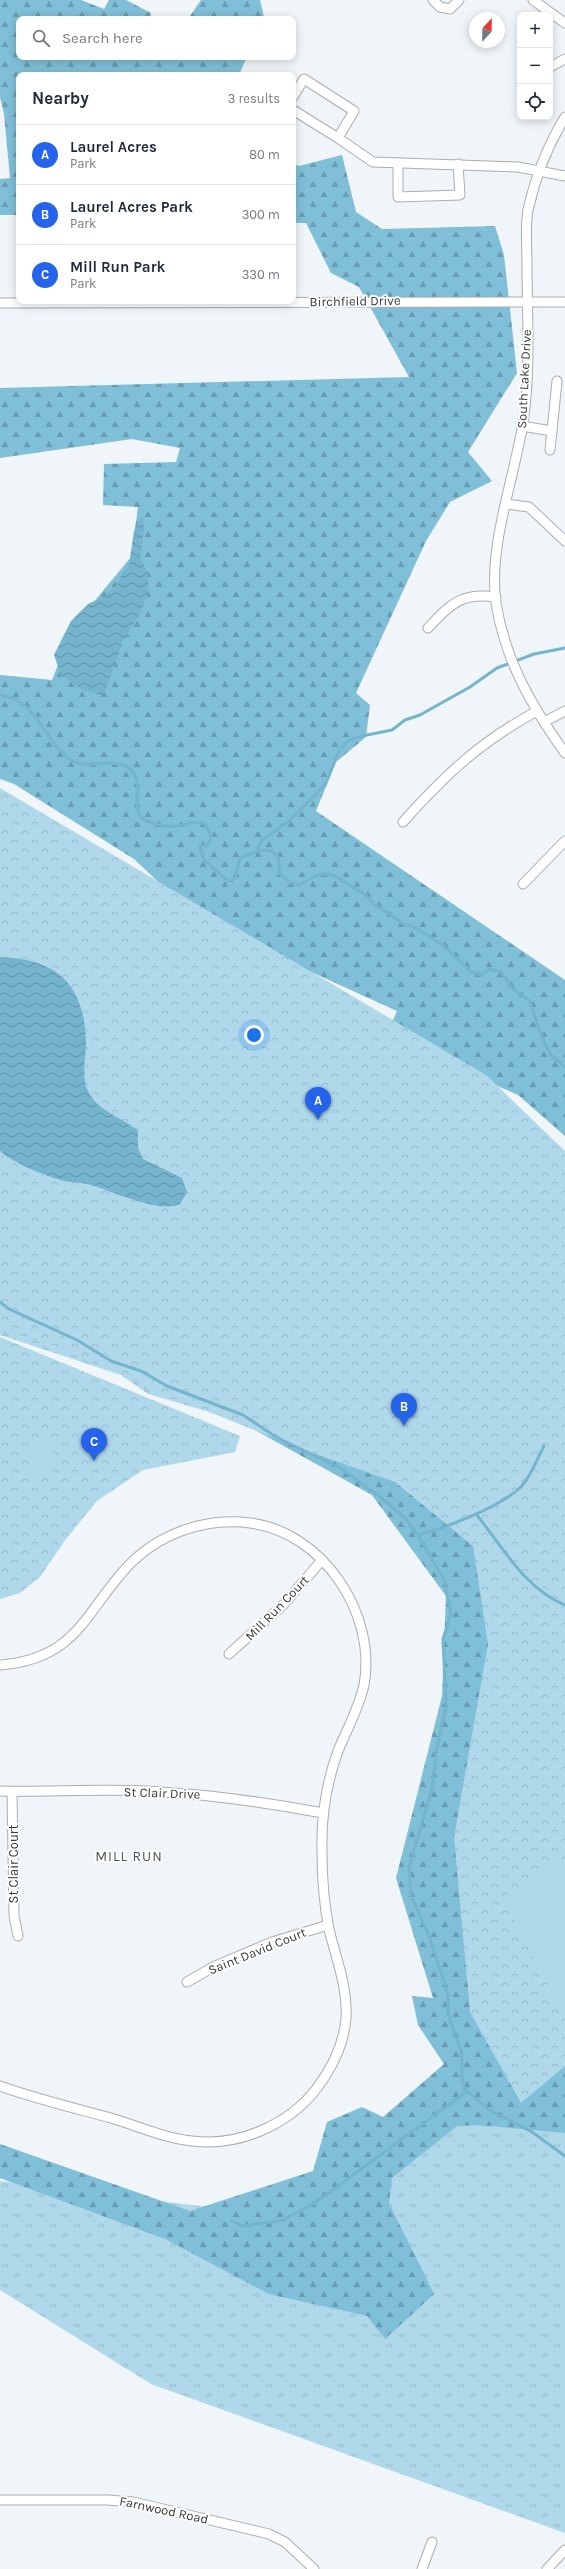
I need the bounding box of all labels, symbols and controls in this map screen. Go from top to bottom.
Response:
north arrow [469,12,505,48]
map controls [517,12,553,120]
button: + [517,12,553,48]
search box [16,16,296,60]
icon: search [30,27,52,49]
text: Search here [62,29,143,47]
button: − [517,48,553,84]
button: locate [517,84,553,120]
text: Nearby [32,88,89,108]
text: 3 results [228,91,280,106]
text: Laurel Acres [70,138,157,156]
text: A [41,147,49,162]
text: 80 m [249,147,280,162]
text: Park [70,156,96,171]
text: Laurel Acres Park [70,198,193,216]
text: B [41,207,49,222]
text: 300 m [242,207,280,222]
text: Park [70,216,96,231]
text: Mill Run Park [70,258,165,276]
text: C [41,267,49,282]
text: 330 m [242,267,280,282]
text: Park [70,276,96,291]
street label: Birchfield Drive [309,293,401,309]
street label: South Lake Drive [514,329,534,429]
your location [244,1025,264,1045]
pin: A [305,1087,331,1120]
pin: B [391,1393,417,1426]
pin: C [81,1428,107,1461]
street label: Mill Run Court [242,1572,312,1644]
street label: St Clair Drive [123,1784,201,1802]
street label: St Clair Court [6,1824,21,1903]
district label: MILL RUN [95,1848,163,1865]
street label: Saint David Court [206,1924,308,1977]
street label: Farnwood Road [118,2493,210,2527]

